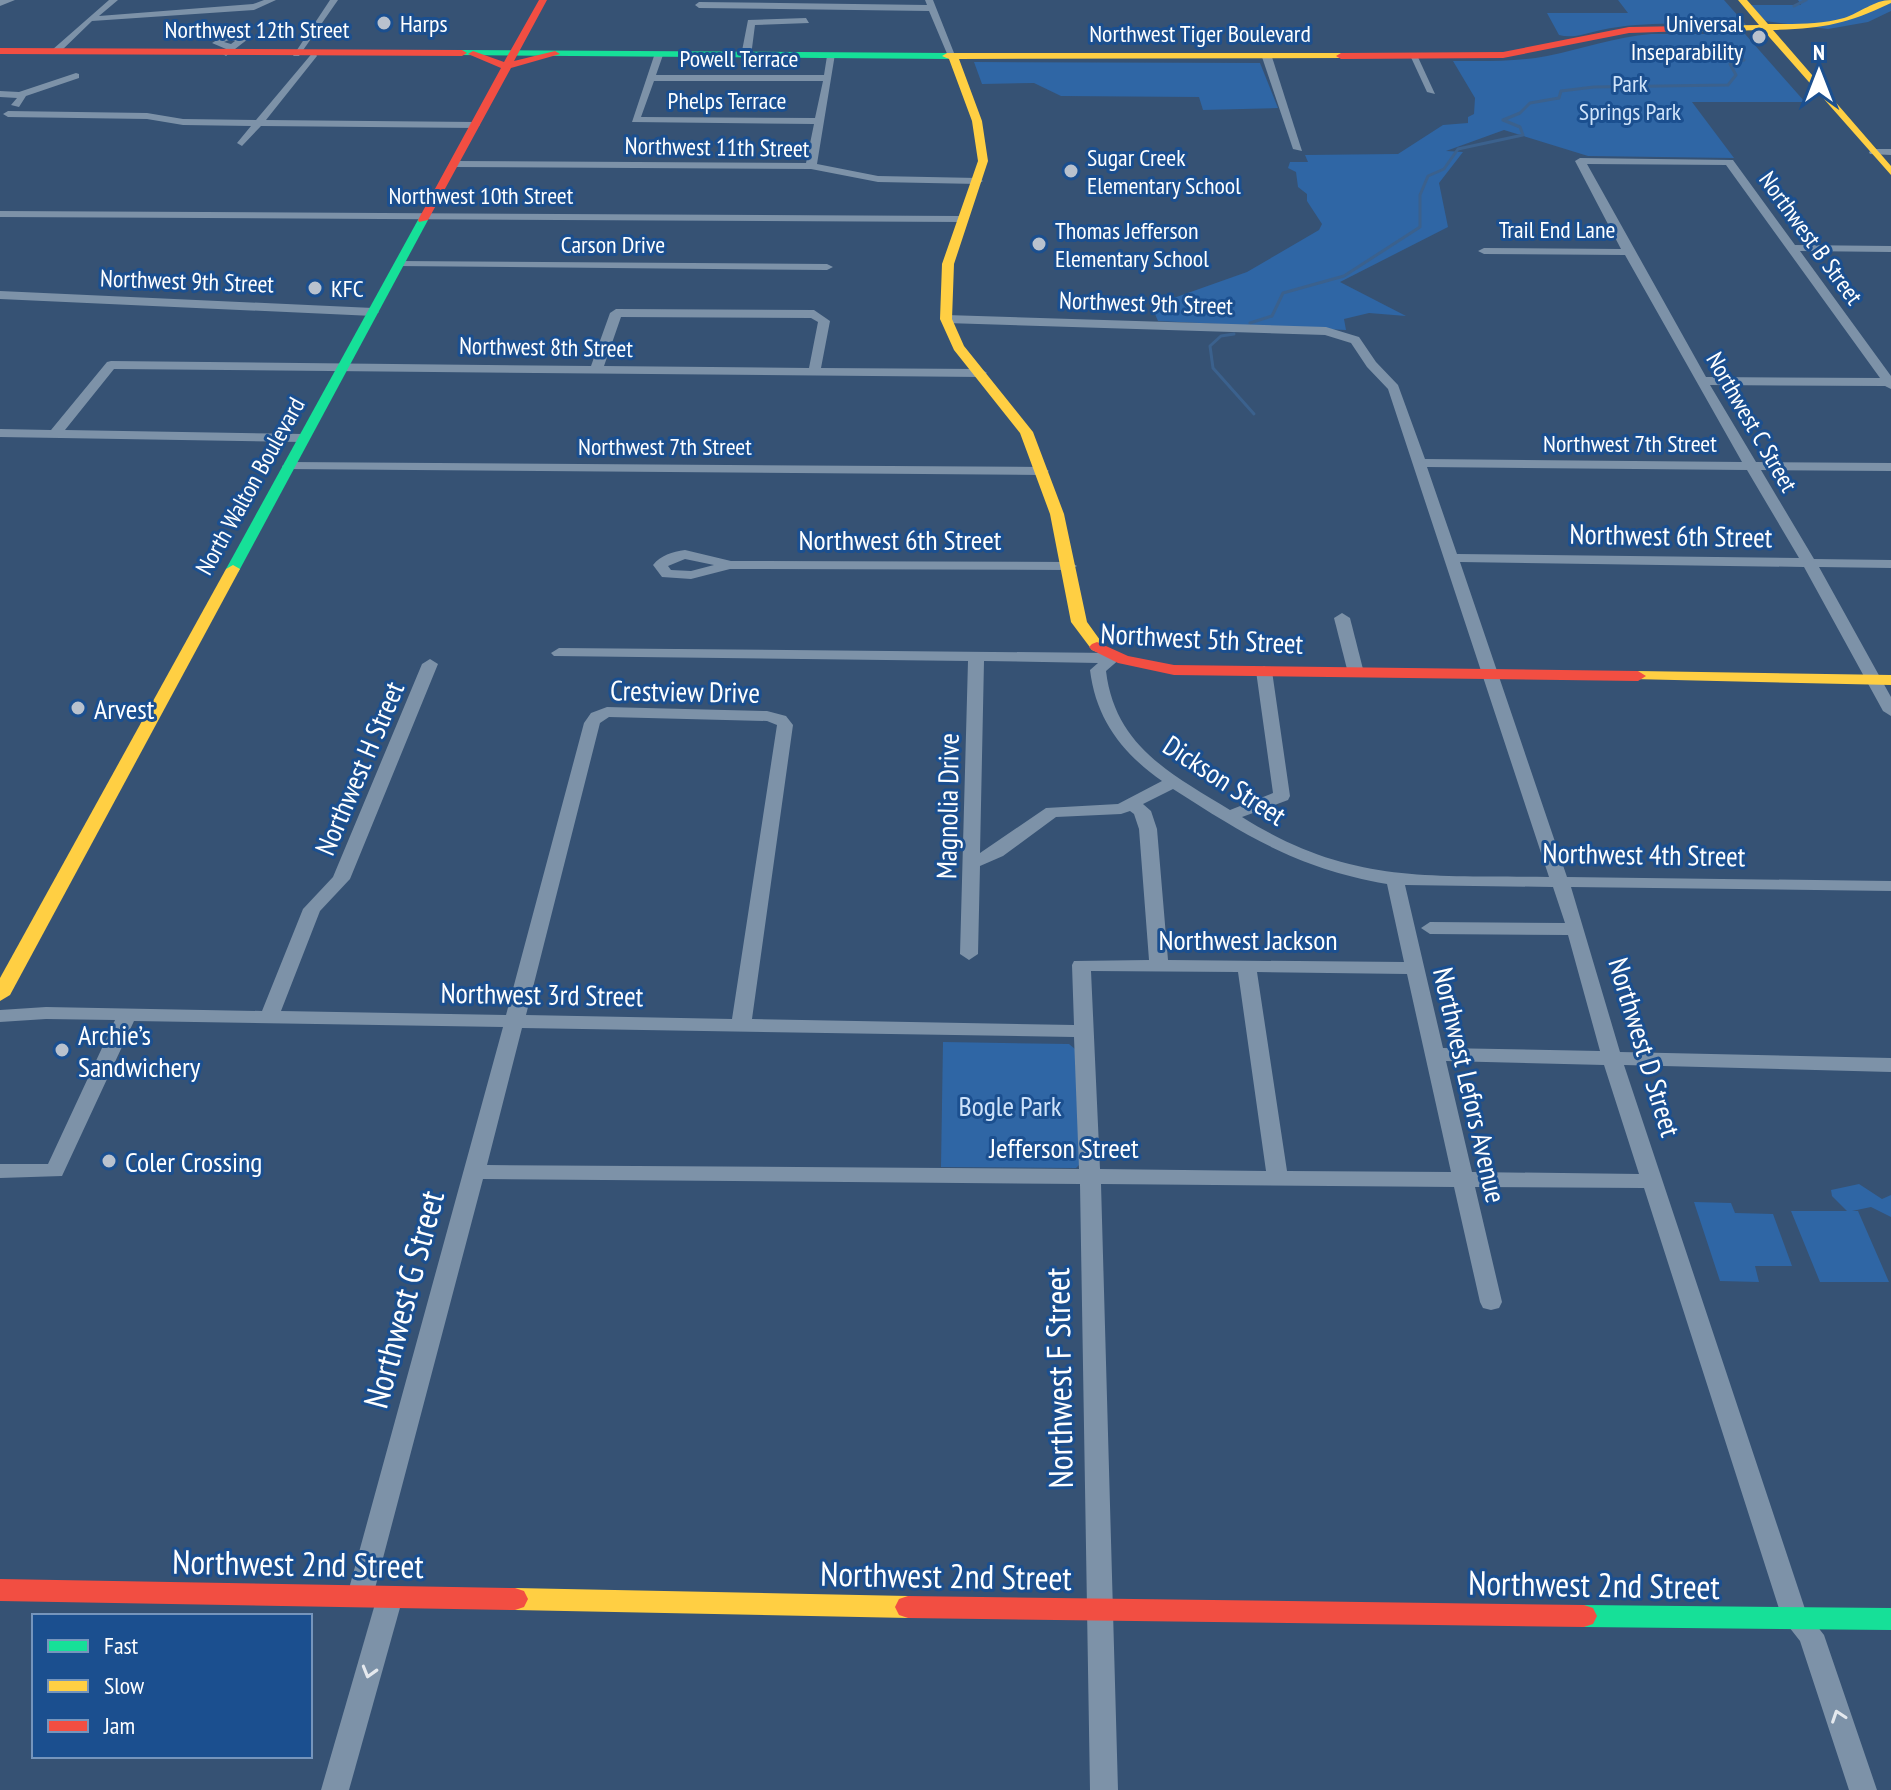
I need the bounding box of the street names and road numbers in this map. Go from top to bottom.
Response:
street label: Northwest 12th Street [165,14,350,45]
street label: Northwest Tiger Boulevard [1089,18,1311,49]
street label: Powell Terrace [680,43,798,74]
street label: Phelps Terrace [668,85,786,116]
street label: Northwest 11th Street [624,130,810,164]
street label: Northwest B Street [1752,165,1870,311]
street label: Northwest 10th Street [389,180,574,211]
street label: Trail End Lane [1499,214,1615,245]
street label: Carson Drive [561,229,665,260]
street label: Northwest 9th Street [100,262,275,300]
street label: Northwest 9th Street [1059,284,1234,322]
street label: Northwest 8th Street [459,330,634,364]
street label: Northwest C Street [1700,347,1805,498]
street label: North Walton Boulevard [188,392,312,580]
street label: Northwest 7th Street [1543,428,1717,459]
street label: Northwest 7th Street [578,431,752,462]
street label: Northwest 6th Street [1569,515,1773,555]
street label: Northwest 6th Street [799,521,1002,558]
street label: Northwest 5th Street [1100,614,1305,662]
street label: Crestview Drive [610,671,760,711]
street label: Northwest H Street [306,675,412,861]
street label: Dickson Street [1156,727,1294,834]
street label: Magnolia Drive [927,733,967,879]
street label: Northwest 4th Street [1542,834,1746,874]
street label: Northwest Jackson [1158,921,1338,958]
street label: Northwest D Street [1600,953,1690,1141]
street label: Northwest Lefors Avenue [1425,964,1515,1206]
street label: Northwest 3rd Street [440,974,644,1014]
street label: Jefferson Street [988,1129,1139,1166]
street label: Northwest G Street [353,1185,453,1413]
street label: Northwest F Street [1034,1267,1082,1489]
street label: Northwest 2nd Street [172,1539,425,1587]
street label: Northwest 2nd Street [820,1551,1073,1599]
street label: Northwest 2nd Street [1468,1560,1721,1608]

